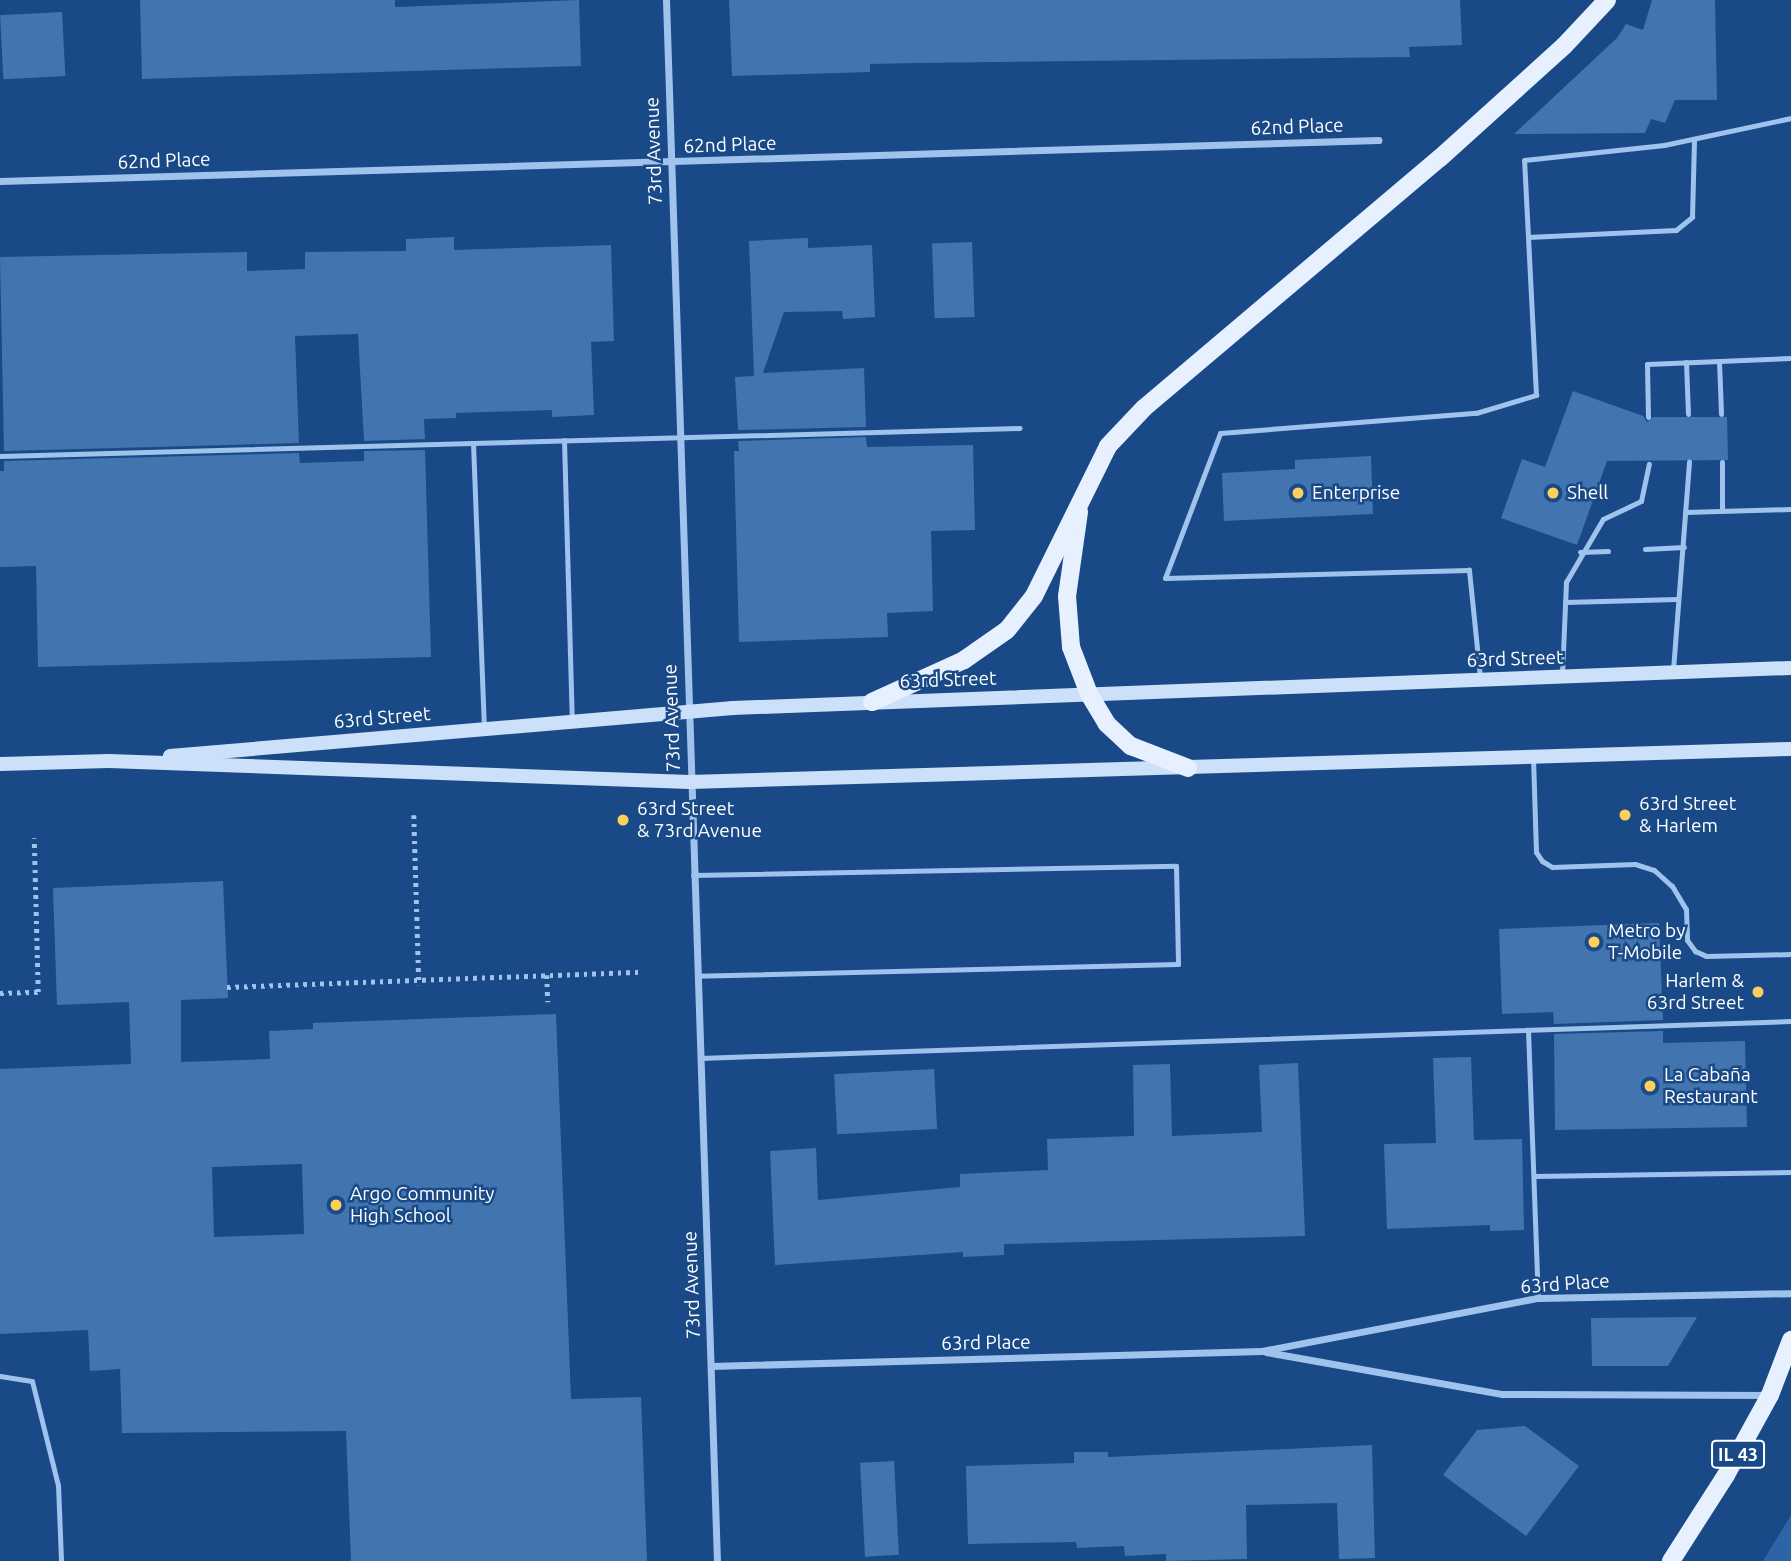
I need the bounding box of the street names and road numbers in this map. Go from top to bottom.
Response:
street label: 73rd Avenue [641,97,667,205]
street label: 62nd Place [1250,114,1344,140]
street label: 62nd Place [683,132,777,158]
street label: 62nd Place [117,148,211,174]
street label: 63rd Street [1466,646,1564,672]
street label: 73rd Avenue [659,664,685,772]
street label: 63rd Street [899,667,997,693]
street label: 63rd Street [333,702,431,734]
street label: 73rd Avenue [679,1231,705,1339]
street label: 63rd Place [1520,1270,1610,1298]
street label: 63rd Place [941,1331,1031,1355]
road number: IL 43 [1710,1440,1766,1469]

